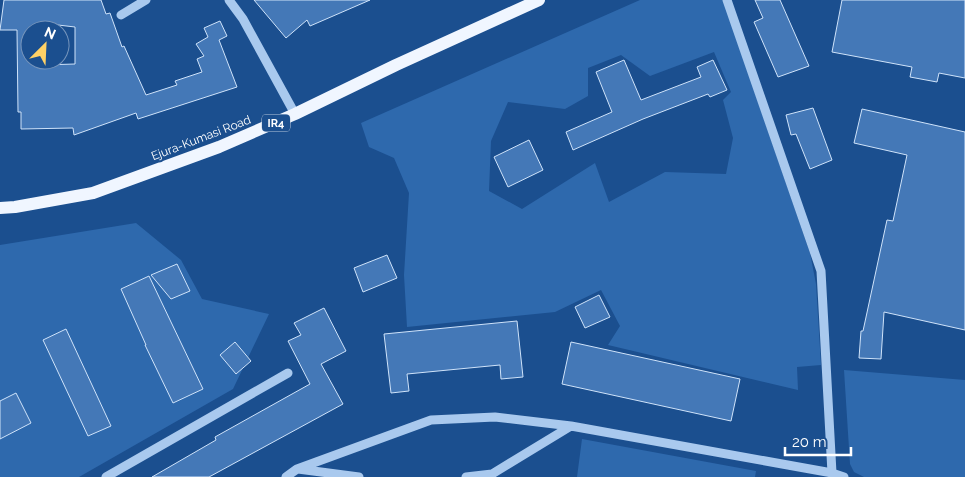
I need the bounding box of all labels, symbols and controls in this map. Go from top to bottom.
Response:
north arrow [20,20,70,70]
text: N [42,24,58,43]
street label: Ejura-Kumasi Road [149,113,253,163]
road number: IR4 [262,115,290,132]
scale bar [785,424,851,456]
text: 20 m [792,433,827,451]

